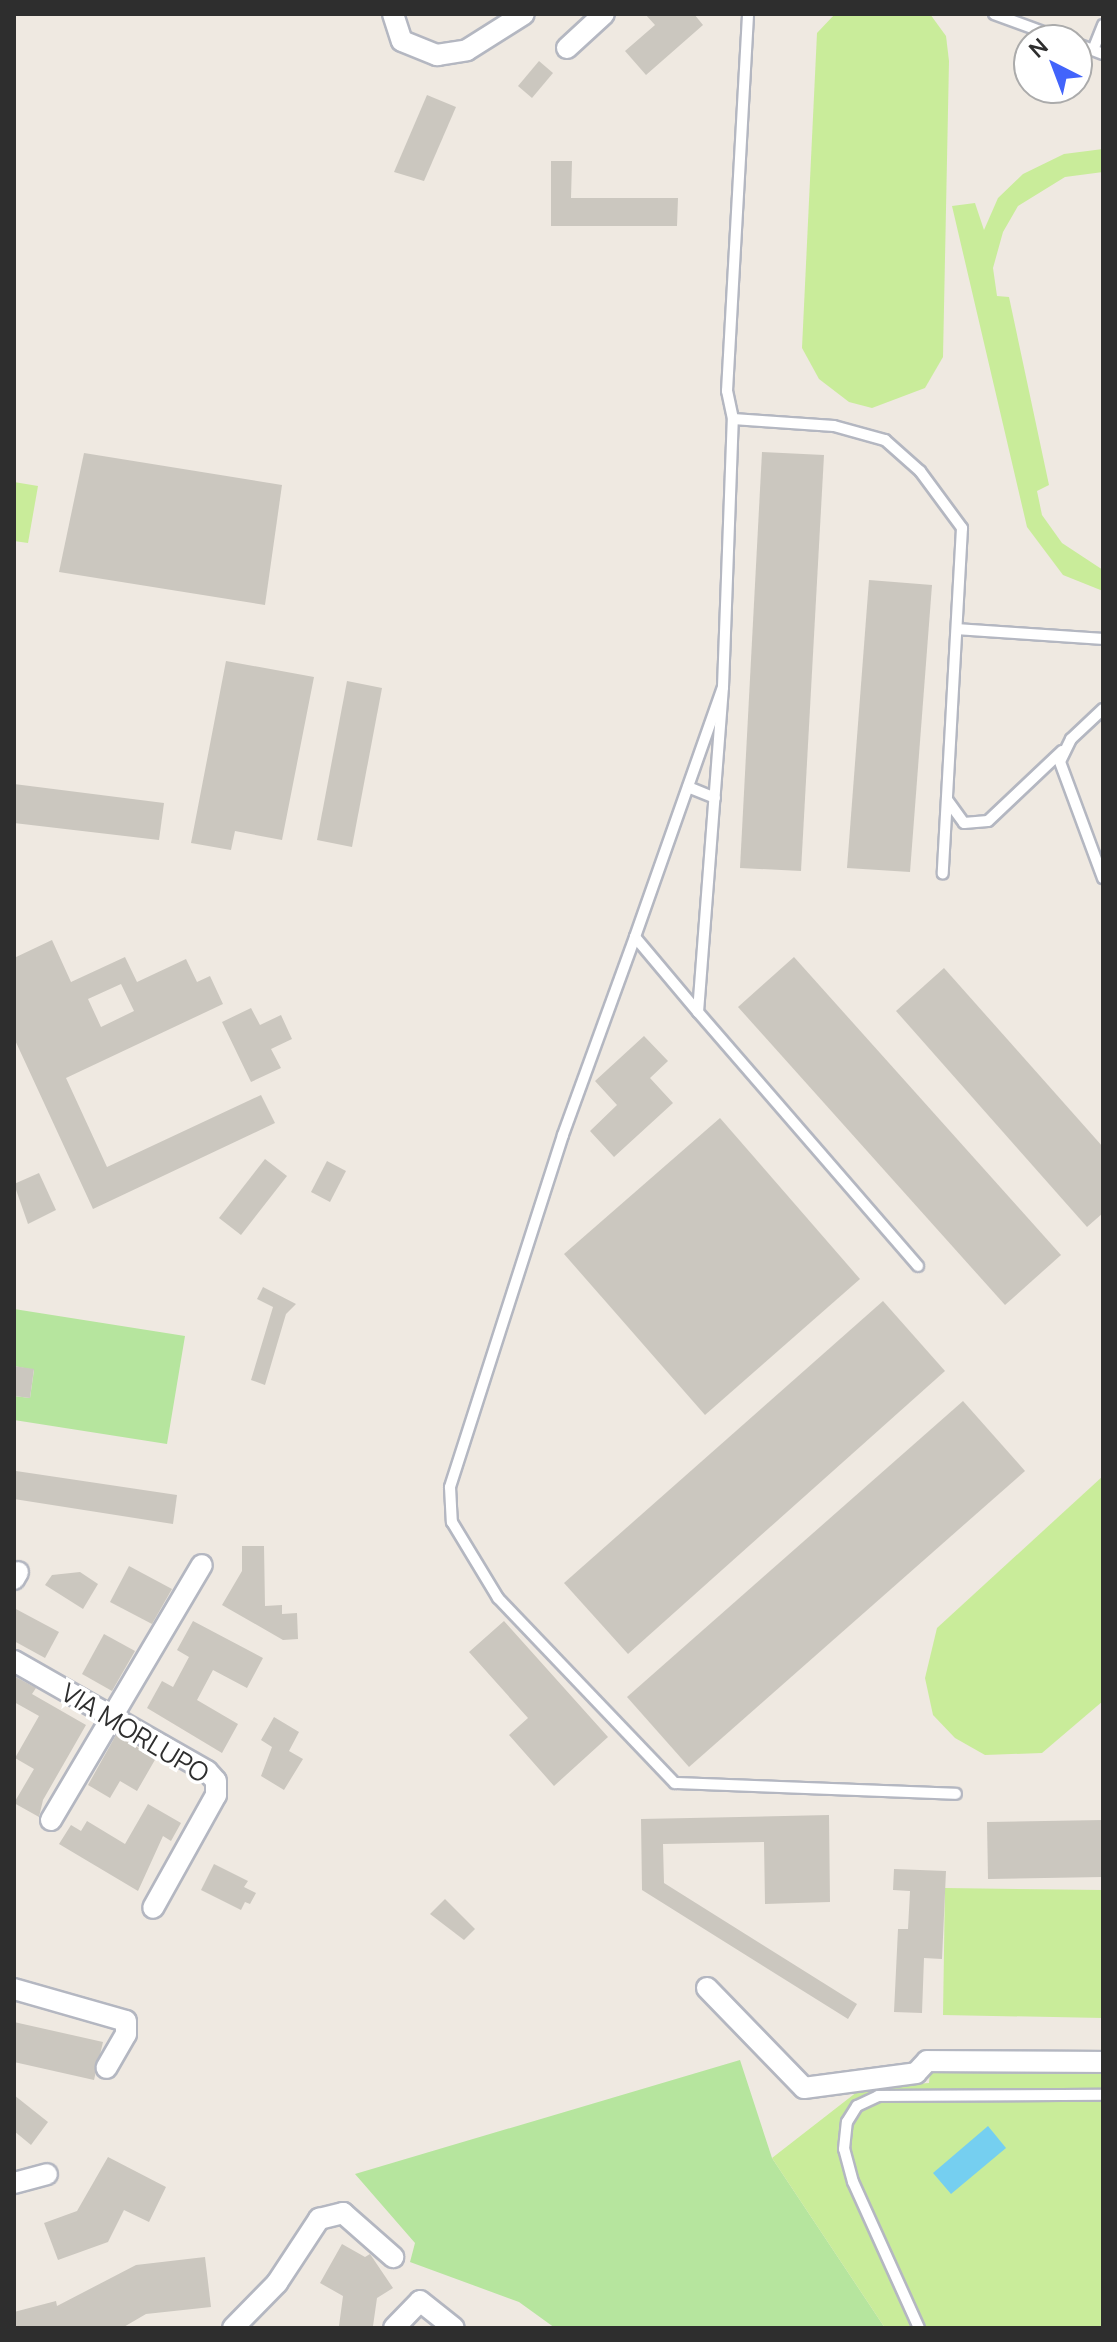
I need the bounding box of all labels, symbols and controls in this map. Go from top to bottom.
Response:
north arrow [1013,24,1093,104]
text: N [1022,31,1054,64]
street label: VIA MORLUPO [56,1677,214,1789]

